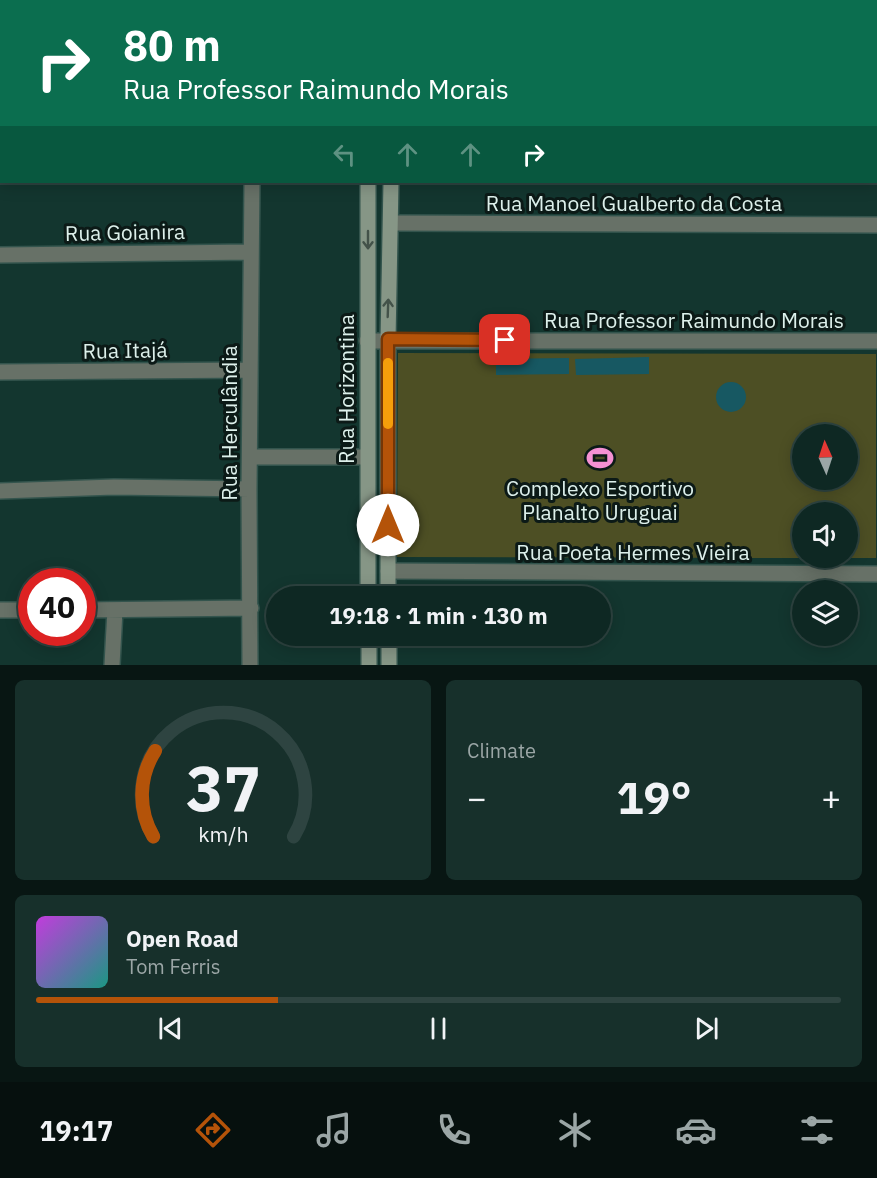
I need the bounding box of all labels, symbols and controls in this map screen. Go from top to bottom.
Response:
text: 80 m [123,18,221,73]
icon: right [24,24,102,102]
text: Rua Professor Raimundo Morais [123,71,509,106]
icon: left [328,138,361,171]
icon: ahead [391,138,424,171]
icon: ahead [454,138,487,171]
icon: right [517,138,550,171]
street label: Rua Manoel Gualberto da Costa [486,189,782,217]
street label: Rua Goianira [65,217,185,247]
one-way arrow [362,229,374,249]
one-way arrow [383,298,394,318]
street label: Rua Professor Raimundo Morais [544,306,844,334]
street label: Rua Horizontina [332,314,360,464]
pin [479,314,530,365]
icon: arrive [488,323,521,356]
street label: Rua Itajá [82,335,168,365]
street label: Rua Herculândia [215,345,243,501]
north arrow [792,424,858,490]
map controls [792,424,858,646]
sports icon: Complexo Esportivo Planalto Uruguai [585,443,615,473]
place label: Complexo Esportivo Planalto Uruguai [506,474,694,526]
position arrow [356,493,420,557]
button: sound [792,502,858,568]
street label: Rua Poeta Hermes Vieira [516,538,750,566]
speed limit sign: 40 [18,568,96,646]
button: layers [792,580,858,646]
text: 19:18 · 1 min · 130 m [329,601,548,630]
text: Climate [467,737,536,764]
text: 37 [186,747,260,828]
text: 19° [616,768,692,826]
text: − [467,776,487,819]
text: + [821,776,841,819]
text: km/h [198,820,248,848]
text: Open Road [126,924,239,953]
text: Tom Ferris [126,953,221,980]
icon: previous [154,1012,187,1045]
icon: pause [422,1012,455,1045]
icon: next [690,1012,723,1045]
icon: directions [192,1109,234,1151]
icon: music [313,1109,355,1151]
icon: phone [433,1109,475,1151]
icon: climate [554,1109,596,1151]
icon: car [675,1109,717,1151]
icon: filters [796,1109,838,1151]
text: 19:17 [39,1113,113,1148]

